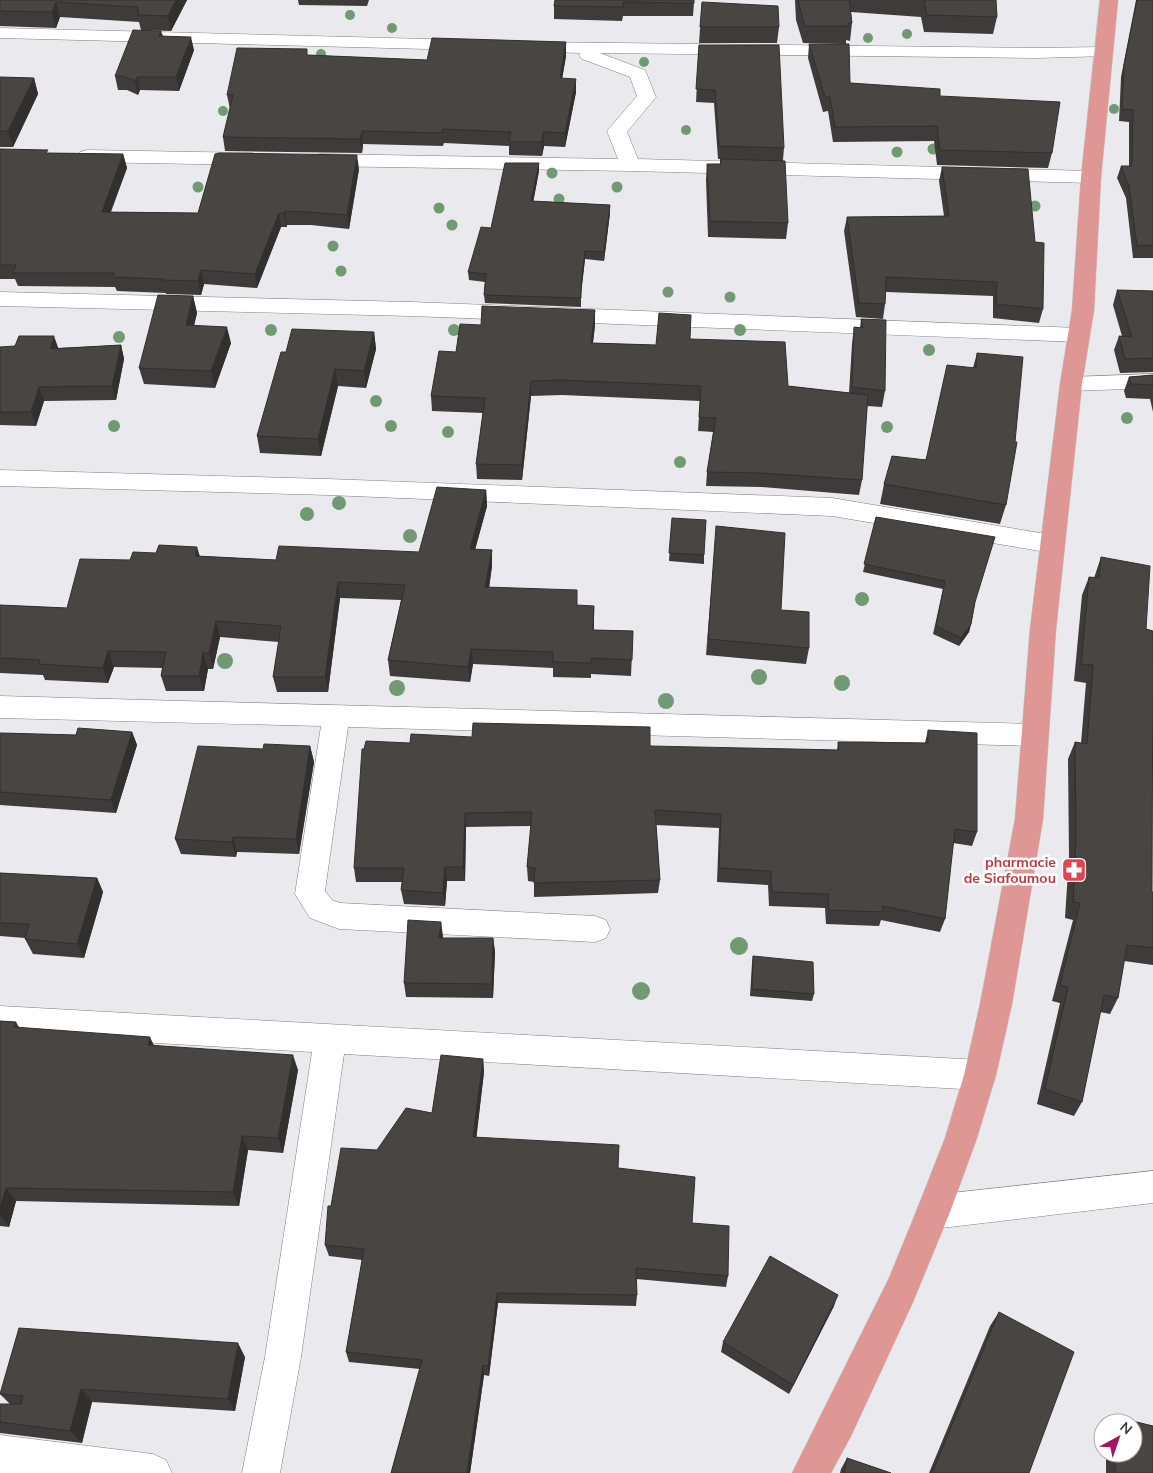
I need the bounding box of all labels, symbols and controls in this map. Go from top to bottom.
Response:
place label: pharmacie de Siafoumou [964,853,1056,887]
pharmacy icon: pharmacie de Siafoumou [1061,857,1087,883]
north arrow [1093,1413,1143,1463]
text: N [1117,1418,1136,1438]

